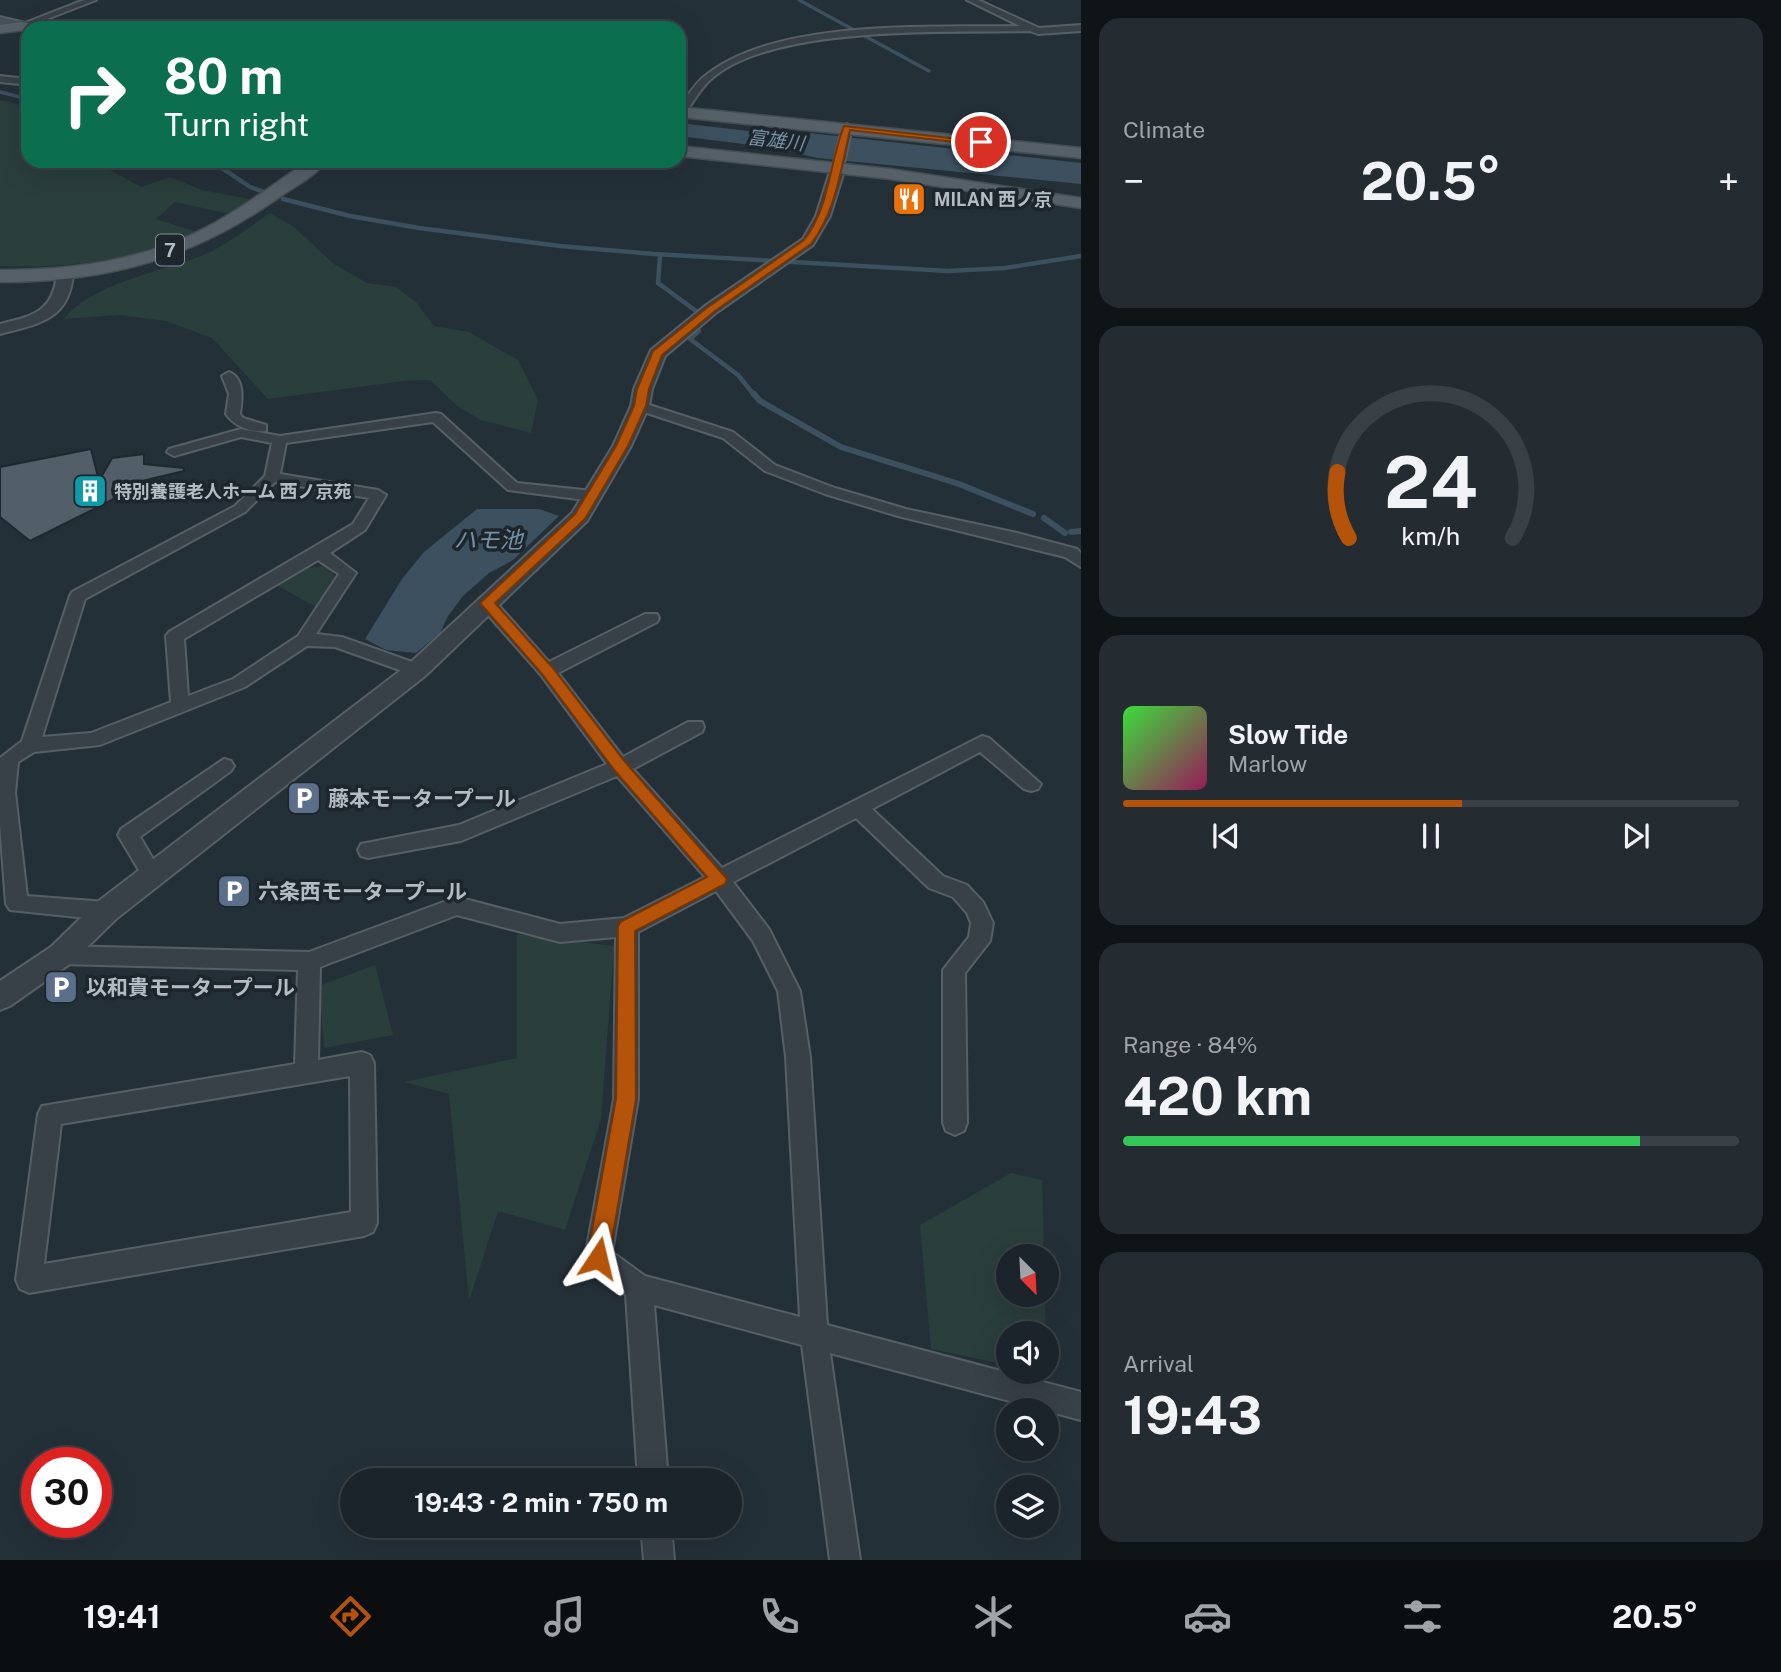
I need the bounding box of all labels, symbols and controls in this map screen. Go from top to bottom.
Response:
text: 80 m [164,47,283,105]
icon: right [49,49,140,140]
text: Turn right [164,106,309,143]
pin [951,112,1011,172]
text: Climate [1123,116,1205,143]
icon: arrive [962,123,1000,161]
water label: 富雄川 [746,126,808,155]
text: 20.5° [1361,151,1501,212]
text: − [1123,159,1144,204]
text: + [1718,159,1739,204]
restaurant icon: MILAN 西ノ京 [890,180,928,218]
place label: MILAN 西ノ京 [934,189,1052,210]
road number: 7 [156,234,184,266]
text: 24 [1384,439,1478,524]
building icon: 特別養護老人ホーム 西ノ京苑 [71,472,109,510]
place label: 特別養護老人ホーム 西ノ京苑 [114,481,352,502]
text: km/h [1402,520,1460,550]
water label: ハモ池 [454,526,525,553]
text: Slow Tide [1228,719,1348,750]
text: Marlow [1228,750,1307,777]
parking icon: 藤本モータープール [285,779,323,817]
place label: 藤本モータープール [328,786,516,811]
icon: previous [1207,817,1245,855]
icon: pause [1412,817,1450,855]
icon: next [1617,817,1655,855]
parking icon: 六条西モータープール [215,872,253,910]
place label: 六条西モータープール [258,879,467,904]
parking icon: 以和貴モータープール [42,968,80,1006]
place label: 以和貴モータープール [86,975,295,1000]
text: Range · 84% [1123,1031,1258,1058]
text: 420 km [1123,1066,1312,1127]
position arrow [561,1221,635,1295]
north arrow [996,1244,1059,1307]
map controls [996,1244,1059,1538]
button: sound [996,1321,1059,1384]
text: Arrival [1123,1350,1194,1377]
text: 19:43 [1123,1385,1262,1446]
button: search [996,1398,1059,1461]
speed limit sign: 30 [21,1447,112,1538]
button: layers [996,1475,1059,1538]
text: 19:43 · 2 min · 750 m [414,1487,668,1518]
icon: directions [326,1592,375,1641]
icon: music [540,1592,589,1641]
icon: phone [755,1592,804,1641]
icon: climate [969,1592,1018,1641]
icon: car [1183,1592,1232,1641]
icon: filters [1398,1592,1447,1641]
text: 19:41 [83,1598,161,1635]
text: 20.5° [1612,1598,1698,1635]

